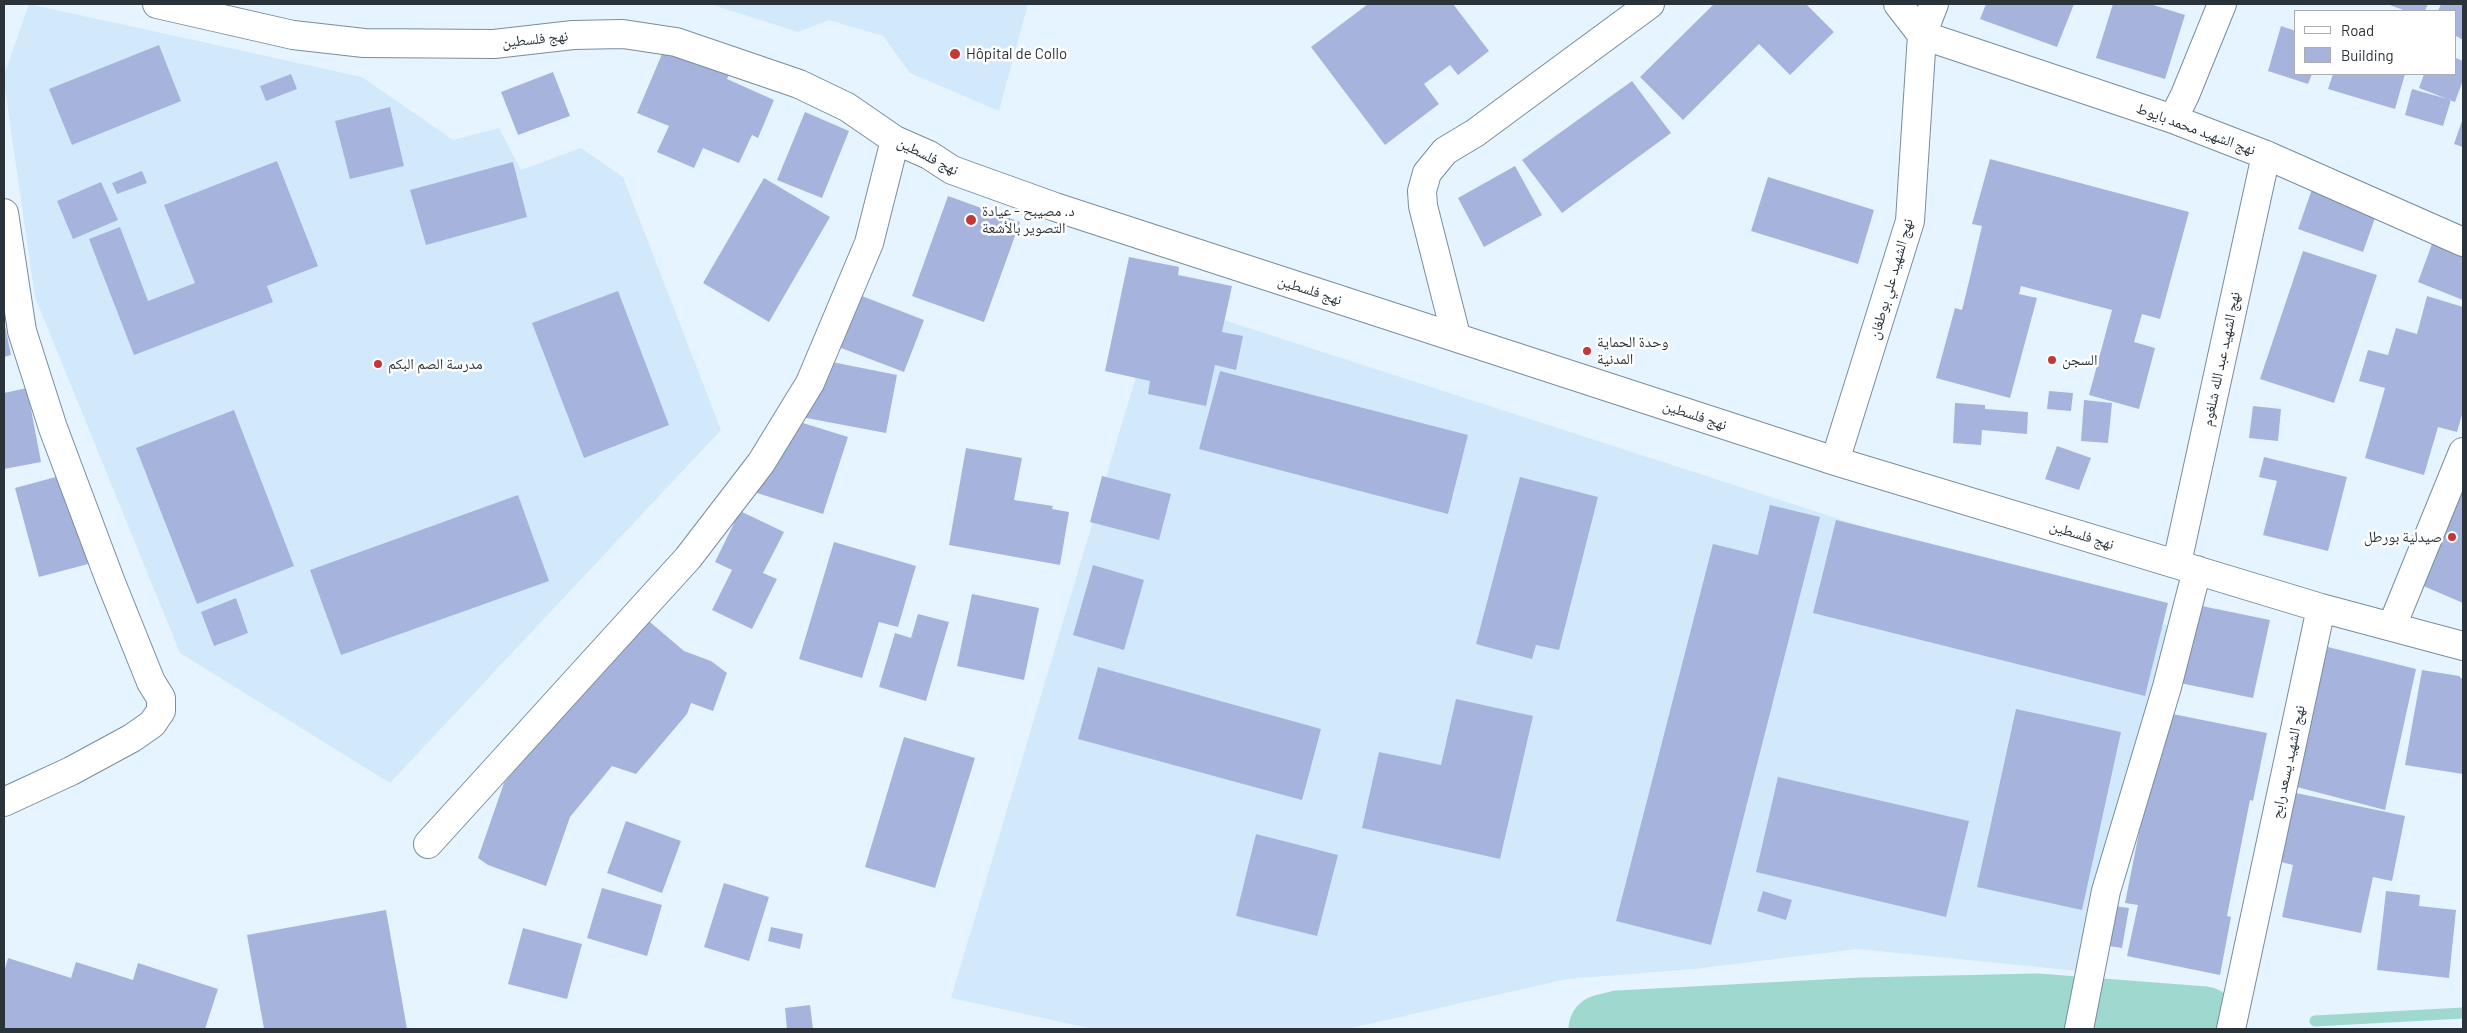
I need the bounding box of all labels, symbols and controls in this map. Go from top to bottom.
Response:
legend [2294,10,2457,75]
text: Road [2341,21,2374,39]
street label: نهج فلسطين [501,27,569,51]
place label: Hôpital de Collo [966,45,1067,63]
text: Building [2341,46,2394,64]
marker: Hôpital de Collo [948,47,962,61]
street label: نهج الشهيد محمد بايوط [2134,99,2258,159]
street label: نهج فلسطين [894,133,962,179]
place label: د. مصيبح - عيادة التصوير بالأشعة [982,202,1075,237]
marker: د. مصيبح - عيادة التصوير بالأشعة [964,213,978,227]
street label: نهج الشهيد علي بوطغان [1865,216,1917,342]
street label: نهج فلسطين [1276,271,1344,309]
street label: نهج الشهيد عبد الله شلغوم [2198,290,2244,428]
place label: وحدة الحماية المدنية [1597,333,1668,368]
marker: وحدة الحماية المدنية [1581,345,1593,357]
place label: السجن [2062,351,2097,369]
marker: السجن [2046,354,2058,366]
place label: مدرسة الصم البكم [388,355,483,373]
marker: مدرسة الصم البكم [372,358,384,370]
street label: نهج فلسطين [1661,396,1729,434]
street label: نهج فلسطين [2048,517,2116,553]
place label: صيدلية بورطل [2364,528,2442,546]
marker: صيدلية بورطل [2446,531,2458,543]
street label: نهج الشهيد يسعد رابح [2267,704,2309,820]

